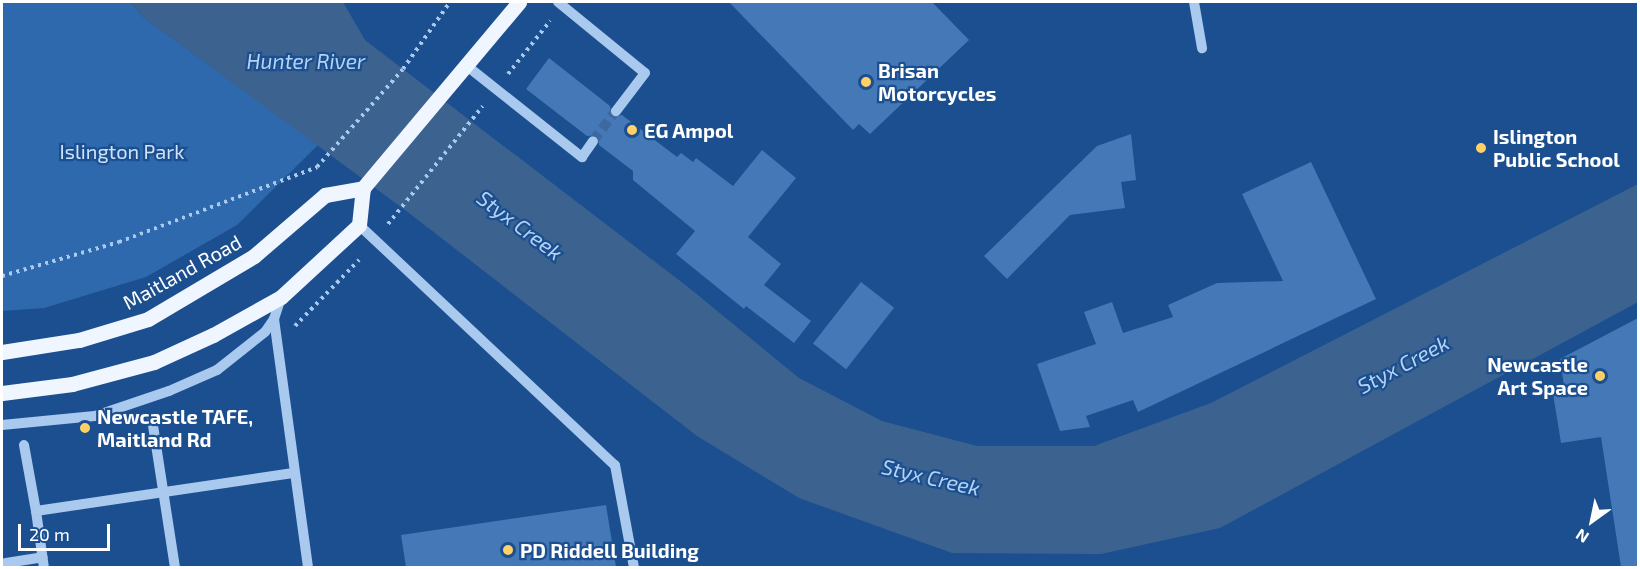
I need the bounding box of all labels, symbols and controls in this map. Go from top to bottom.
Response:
water label: Hunter River [246,48,366,74]
place label: Brisan Motorcycles [878,58,996,105]
marker: Brisan Motorcycles [859,75,873,89]
place label: EG Ampol [644,118,734,142]
marker: EG Ampol [625,123,639,137]
place label: Islington Public School [1493,124,1620,171]
park label: Islington Park [59,139,185,163]
marker: Islington Public School [1474,141,1488,155]
water label: Styx Creek [472,185,568,265]
street label: Maitland Road [119,230,245,314]
water label: Styx Creek [1353,329,1453,399]
place label: Newcastle Art Space [1487,352,1588,399]
marker: Newcastle Art Space [1593,369,1607,383]
place label: Newcastle TAFE, Maitland Rd [97,404,254,451]
marker: Newcastle TAFE, Maitland Rd [78,421,92,435]
water label: Styx Creek [879,453,983,501]
north arrow [1562,491,1622,551]
scale bar [21,512,112,550]
text: 20 m [29,523,70,545]
text: N [1572,525,1592,548]
place label: PD Riddell Building [520,538,699,562]
marker: PD Riddell Building [501,543,515,557]

